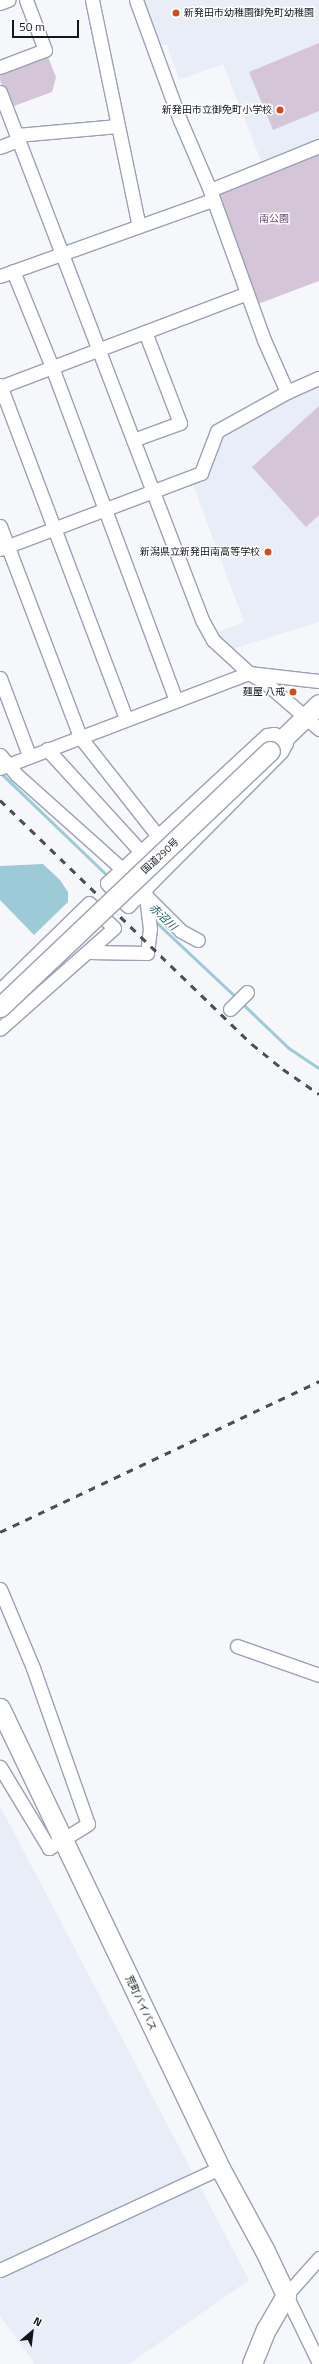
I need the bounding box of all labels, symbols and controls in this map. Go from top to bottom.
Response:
place label: 新発田市幼稚園御免町幼稚園 [184,7,314,19]
marker: 新発田市幼稚園御免町幼稚園 [171,8,181,18]
scale bar [14,12,81,38]
text: 50 m [19,17,45,36]
place label: 新発田市立御免町小学校 [162,104,272,116]
marker: 新発田市立御免町小学校 [275,105,285,115]
park label: 南公園 [259,213,289,225]
place label: 新潟県立新発田南高等学校 [140,546,260,558]
marker: 新潟県立新発田南高等学校 [263,547,273,557]
place label: 麺屋 八戒 [243,686,285,698]
marker: 麺屋 八戒 [288,687,298,697]
street label: 国道290号 [139,836,181,876]
water label: 赤沼川 [147,901,179,933]
street label: 荒町バイパス [123,1973,159,2033]
north arrow [12,2312,52,2352]
text: N [31,2313,45,2330]

